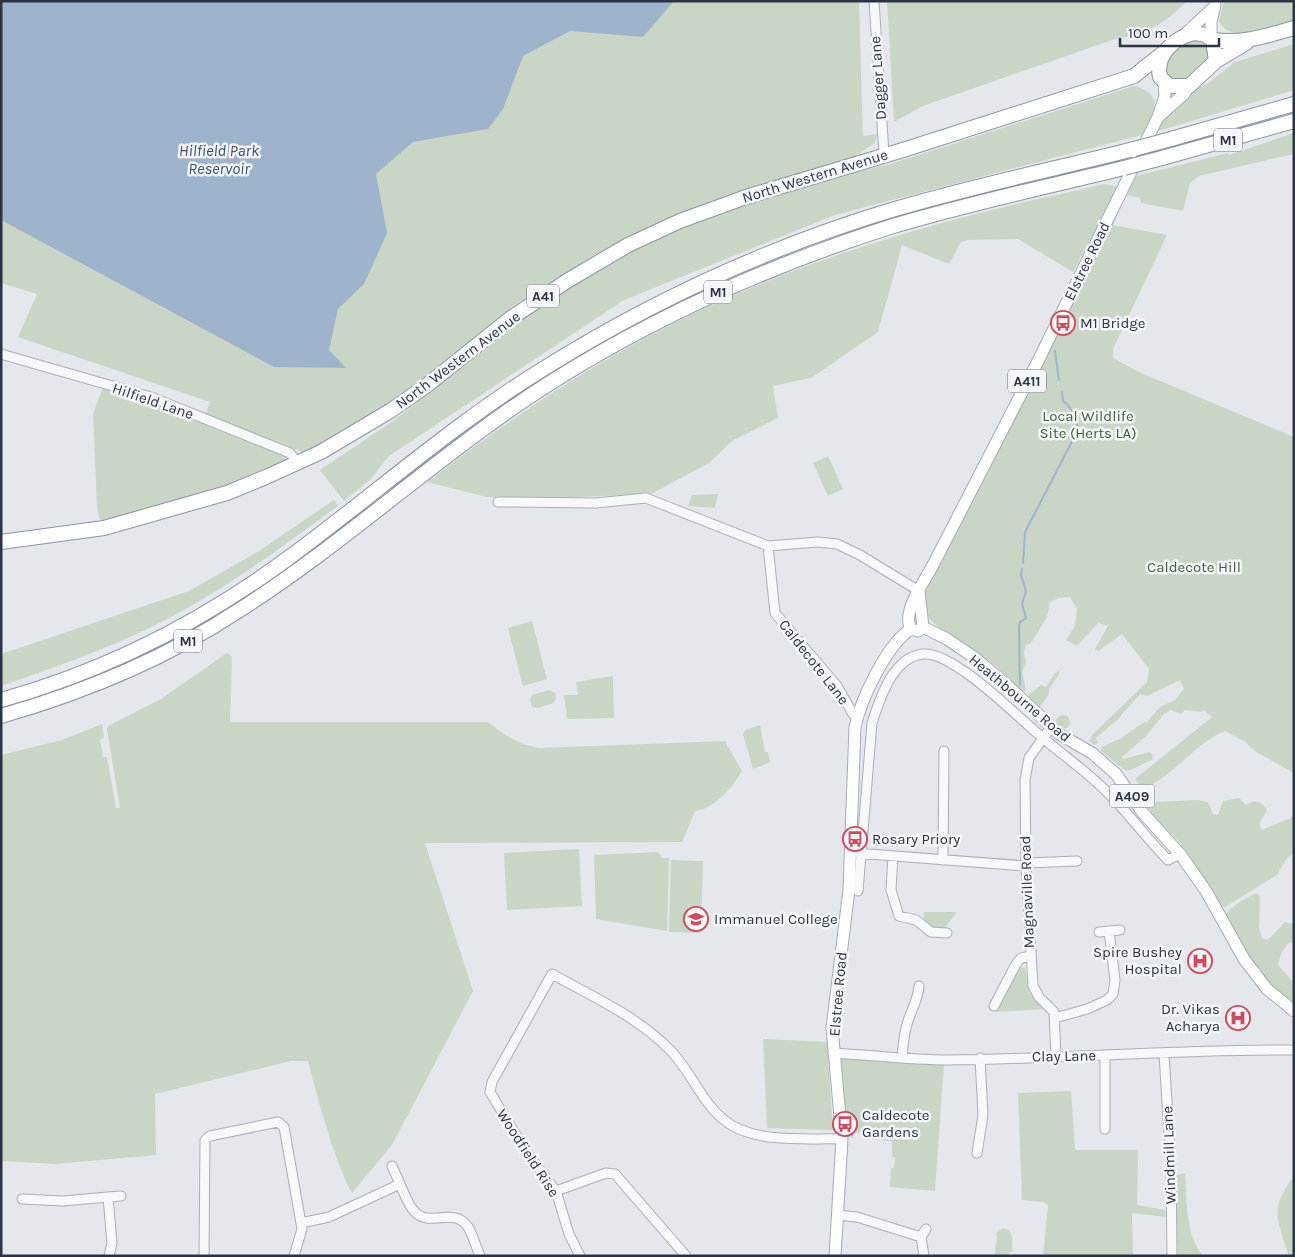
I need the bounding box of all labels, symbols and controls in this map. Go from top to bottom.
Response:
scale bar [1120,15,1219,47]
text: 100 m [1128,24,1168,42]
street label: Dagger Lane [866,36,890,120]
road number: M1 [1214,128,1242,152]
water label: Hilfield Park Reservoir [179,141,260,178]
street label: North Western Avenue [740,145,890,207]
street label: Elstree Road [1060,219,1114,303]
road number: M1 [704,280,732,304]
road number: A41 [527,284,559,308]
street label: North Western Avenue [392,307,524,413]
bus stop icon: M1 Bridge [1050,310,1076,336]
place label: M1 Bridge [1080,314,1146,332]
road number: A411 [1008,370,1046,392]
street label: Hilfield Lane [110,379,196,423]
park label: Local Wildlife Site (Herts LA) [1040,407,1136,442]
park label: Caldecote Hill [1147,558,1241,576]
street label: Caldecote Lane [775,616,853,708]
road number: M1 [174,630,202,652]
street label: Heathbourne Road [966,650,1074,746]
road number: A409 [1110,784,1154,808]
bus stop icon: Rosary Priory [842,826,868,852]
place label: Rosary Priory [872,830,960,848]
street label: Magnaville Road [1016,835,1038,949]
school or university icon: Immanuel College [683,906,709,932]
place label: Immanuel College [714,910,838,928]
place label: Spire Bushey Hospital [1093,943,1182,978]
hospital icon: Spire Bushey Hospital [1187,948,1213,974]
street label: Elstree Road [825,951,851,1037]
place label: Dr. Vikas Acharya [1161,1000,1220,1035]
hospital icon: Dr. Vikas Acharya [1225,1005,1251,1031]
street label: Clay Lane [1032,1046,1096,1066]
street label: Woodfield Rise [493,1106,563,1200]
place label: Caldecote Gardens [862,1106,930,1141]
street label: Windmill Lane [1158,1106,1180,1204]
bus stop icon: Caldecote Gardens [832,1111,858,1137]

